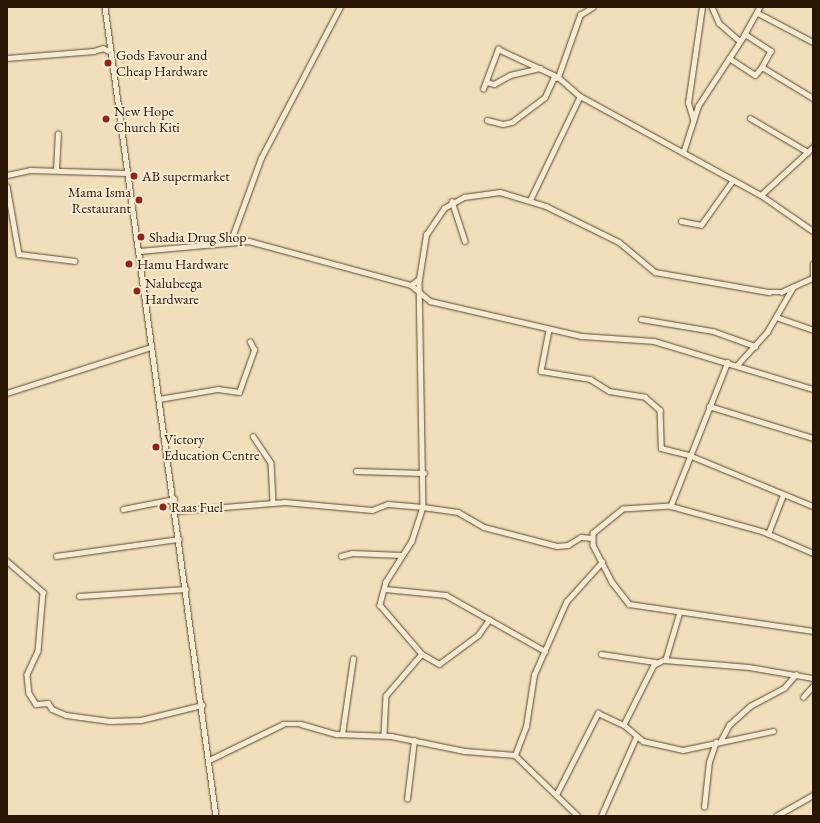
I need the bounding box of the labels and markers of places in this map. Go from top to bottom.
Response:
place label: Gods Favour and Cheap Hardware [116,47,208,80]
marker: Gods Favour and Cheap Hardware [103,58,113,68]
place label: New Hope Church Kiti [114,103,180,136]
marker: New Hope Church Kiti [101,114,111,124]
place label: AB supermarket [142,168,230,184]
marker: AB supermarket [129,171,139,181]
place label: Mama Isma Restaurant [68,184,131,216]
marker: Mama Isma Restaurant [134,195,144,205]
place label: Shadia Drug Shop [149,229,247,245]
marker: Shadia Drug Shop [136,232,146,242]
place label: Hamu Hardware [137,256,229,272]
marker: Hamu Hardware [124,259,134,269]
place label: Nalubeega Hardware [145,275,202,308]
marker: Nalubeega Hardware [132,286,142,296]
place label: Victory Education Centre [164,431,259,464]
marker: Victory Education Centre [151,442,161,452]
place label: Raas Fuel [171,499,223,515]
marker: Raas Fuel [158,502,168,512]

